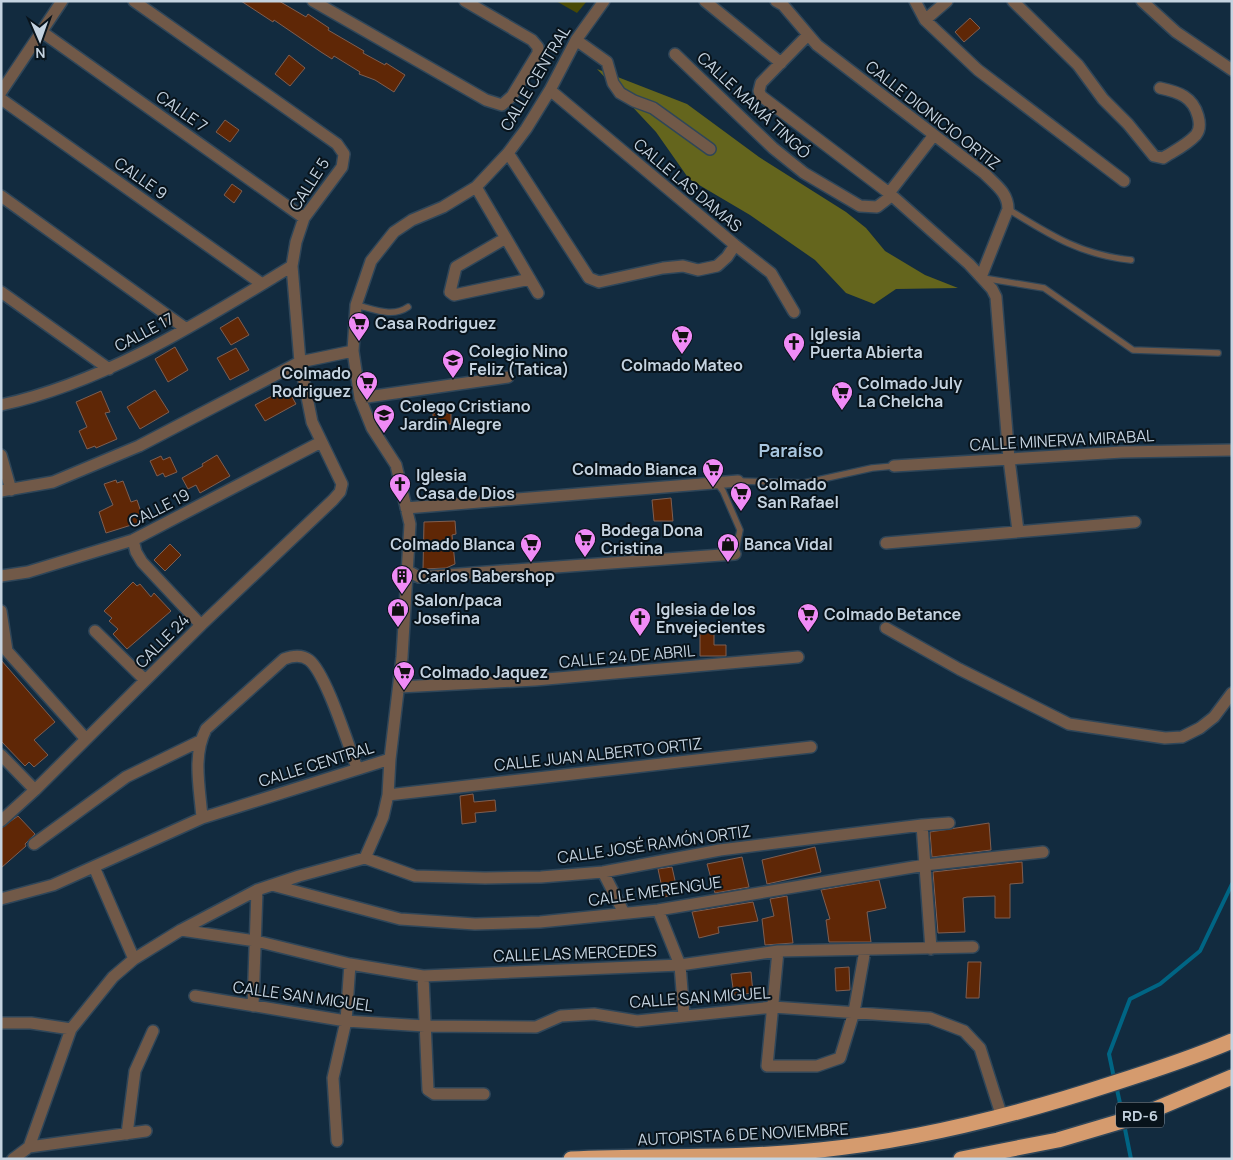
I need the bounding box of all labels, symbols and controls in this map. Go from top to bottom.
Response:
north arrow [15,15,65,65]
street label: CALLE CENTRAL [495,21,575,135]
text: N [35,44,46,63]
street label: CALLE MAMÁ TINGÓ [693,47,816,164]
street label: CALLE DIONICIO ORTIZ [861,55,1005,175]
street label: CALLE 7 [152,85,212,137]
street label: CALLE LAS DAMAS [629,133,747,237]
street label: CALLE 9 [110,152,172,204]
street label: CALLE 5 [284,153,334,215]
street label: CALLE 17 [110,307,178,357]
supermarket icon: Casa Rodriguez [347,311,371,342]
place label: Casa Rodriguez [375,312,496,334]
place label: Iglesia Puerta Abierta [810,323,923,363]
supermarket icon: Colmado Mateo [670,324,694,355]
church icon: Iglesia Puerta Abierta [782,331,806,362]
place label: Colegio Nino Feliz (Tatica) [469,340,569,380]
school or university icon: Colegio Nino Feliz (Tatica) [441,348,465,379]
place label: Colmado Mateo [621,354,743,376]
place label: Colmado Rodriguez [272,362,351,402]
supermarket icon: Colmado Rodriguez [355,370,379,401]
place label: Colmado July La Chelcha [858,372,962,412]
supermarket icon: Colmado July La Chelcha [830,380,854,411]
place label: Colego Cristiano Jardin Alegre [400,395,531,435]
school or university icon: Colego Cristiano Jardin Alegre [372,403,396,434]
street label: CALLE MINERVA MIRABAL [969,424,1155,456]
district label: Paraíso [759,438,823,462]
supermarket icon: Colmado Bianca [701,457,725,488]
place label: Colmado Bianca [572,458,697,480]
place label: Iglesia Casa de Dios [416,464,515,504]
church icon: Iglesia Casa de Dios [388,472,412,503]
place label: Colmado San Rafael [757,473,839,513]
supermarket icon: Colmado San Rafael [729,481,753,512]
street label: CALLE 19 [125,483,193,533]
place label: Bodega Dona Cristina [601,519,703,559]
supermarket icon: Bodega Dona Cristina [573,527,597,558]
supermarket icon: Colmado Blanca [519,532,543,563]
shop icon: Banca Vidal [716,532,740,563]
place label: Colmado Blanca [390,533,515,555]
place label: Banca Vidal [744,533,833,555]
building icon: Carlos Babershop [390,564,414,595]
place label: Carlos Babershop [418,565,555,587]
place label: Salon/paca Josefina [414,589,502,629]
shop icon: Salon/paca Josefina [386,597,410,628]
place label: Iglesia de los Envejecientes [656,598,766,638]
supermarket icon: Colmado Betance [796,602,820,633]
place label: Colmado Betance [824,603,961,625]
church icon: Iglesia de los Envejecientes [628,606,652,637]
street label: CALLE 24 [130,609,194,673]
street label: CALLE 24 DE ABRIL [558,639,696,673]
supermarket icon: Colmado Jaquez [392,660,416,691]
place label: Colmado Jaquez [420,661,548,683]
street label: CALLE JUAN ALBERTO ORTIZ [493,732,703,776]
street label: CALLE CENTRAL [256,736,376,792]
street label: CALLE JOSÉ RAMÓN ORTIZ [556,819,752,868]
street label: CALLE MERENGUE [587,871,723,911]
street label: CALLE LAS MERCEDES [493,939,657,967]
street label: CALLE SAN MIGUEL [232,975,374,1017]
street label: CALLE SAN MIGUEL [629,981,771,1013]
road number: RD-6 [1116,1102,1164,1128]
street label: AUTOPISTA 6 DE NOVIEMBRE [637,1117,849,1151]

